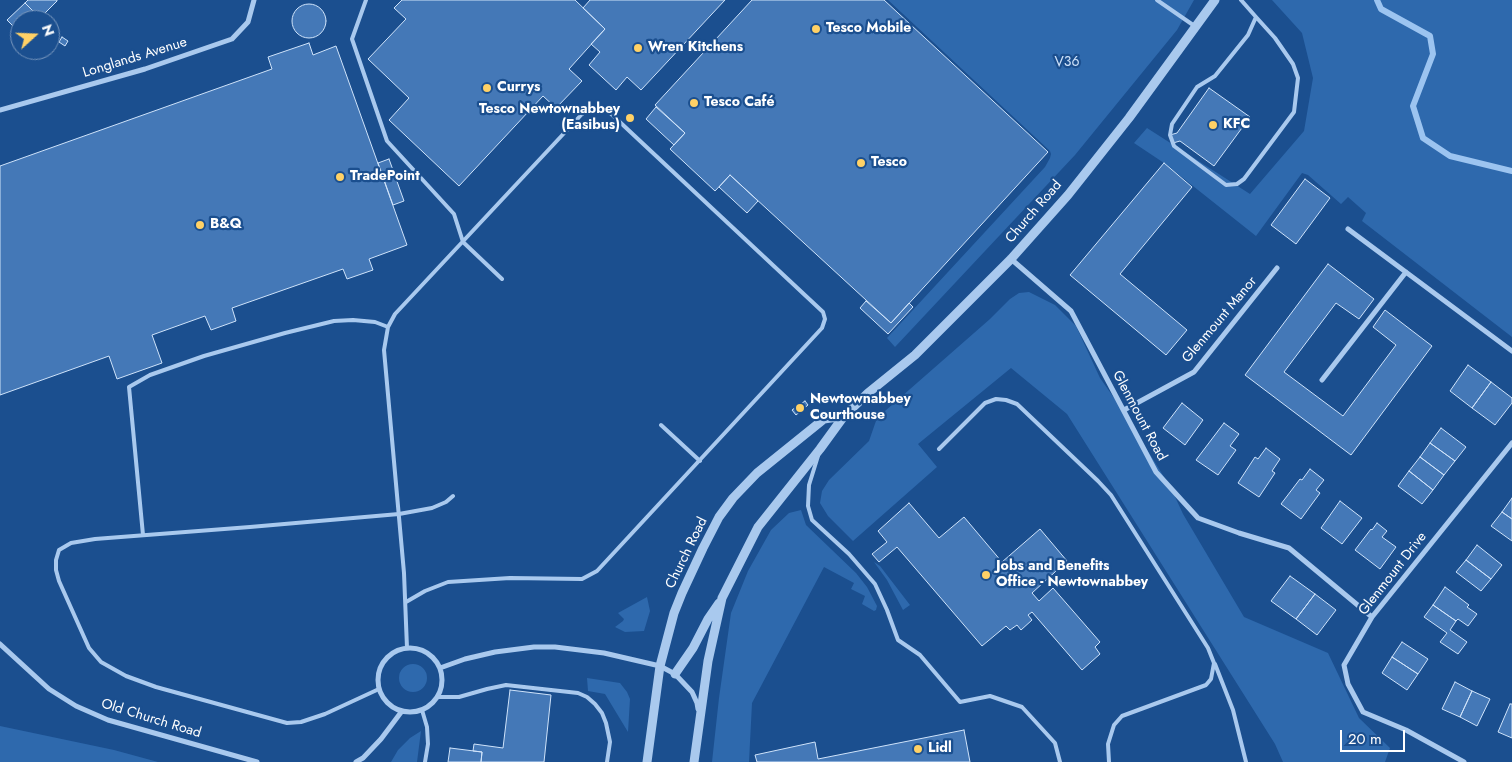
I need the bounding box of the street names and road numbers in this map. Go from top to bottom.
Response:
street label: Longlands Avenue [81,34,189,82]
street label: Church Road [1002,177,1066,247]
street label: Glenmount Manor [1179,273,1261,367]
street label: Glenmount Road [1108,368,1170,464]
street label: Church Road [663,515,711,591]
street label: Glenmount Drive [1355,529,1431,619]
street label: Old Church Road [99,696,203,742]

